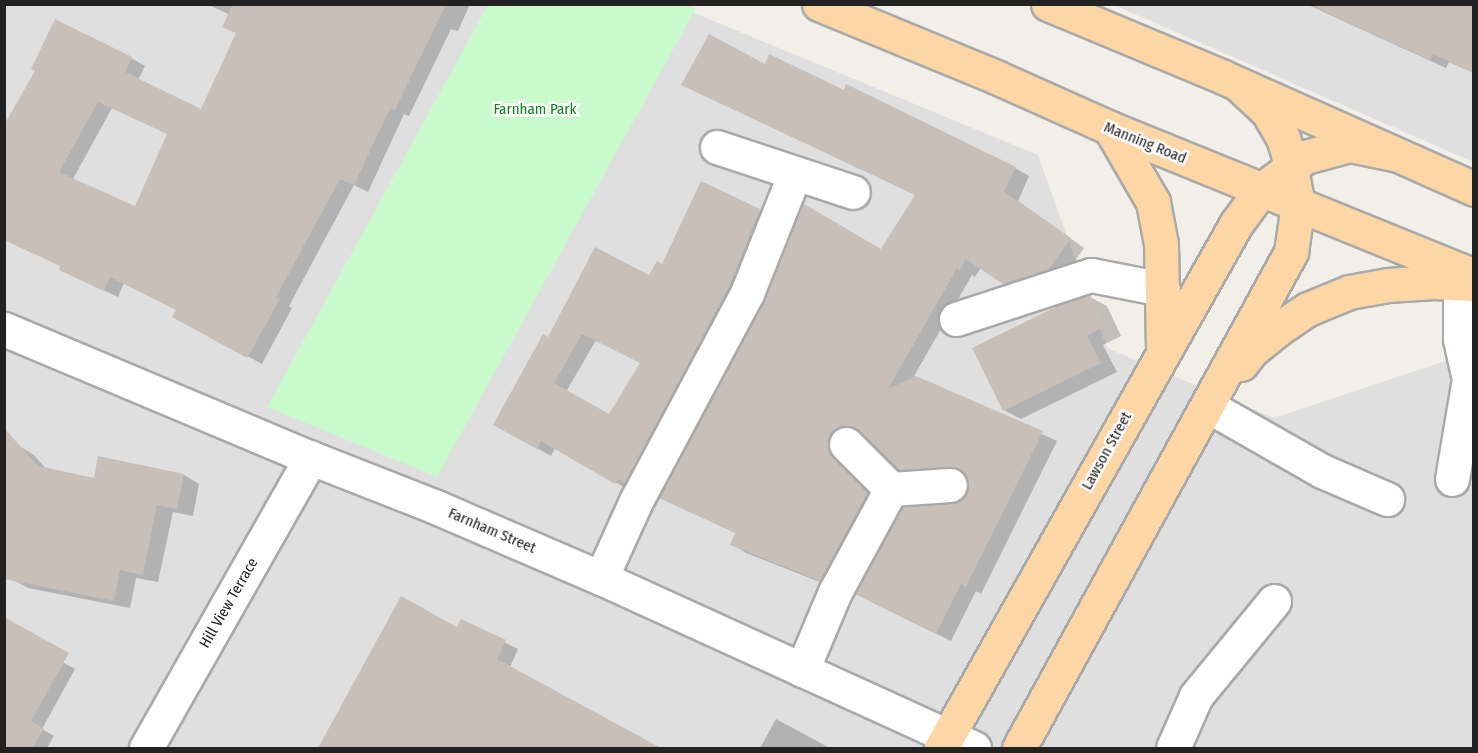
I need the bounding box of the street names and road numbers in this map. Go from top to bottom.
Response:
street label: Manning Road [1101,118,1189,168]
street label: Lawson Street [1078,409,1136,493]
street label: Farnham Street [446,504,538,558]
street label: Hill View Terrace [196,555,262,651]

